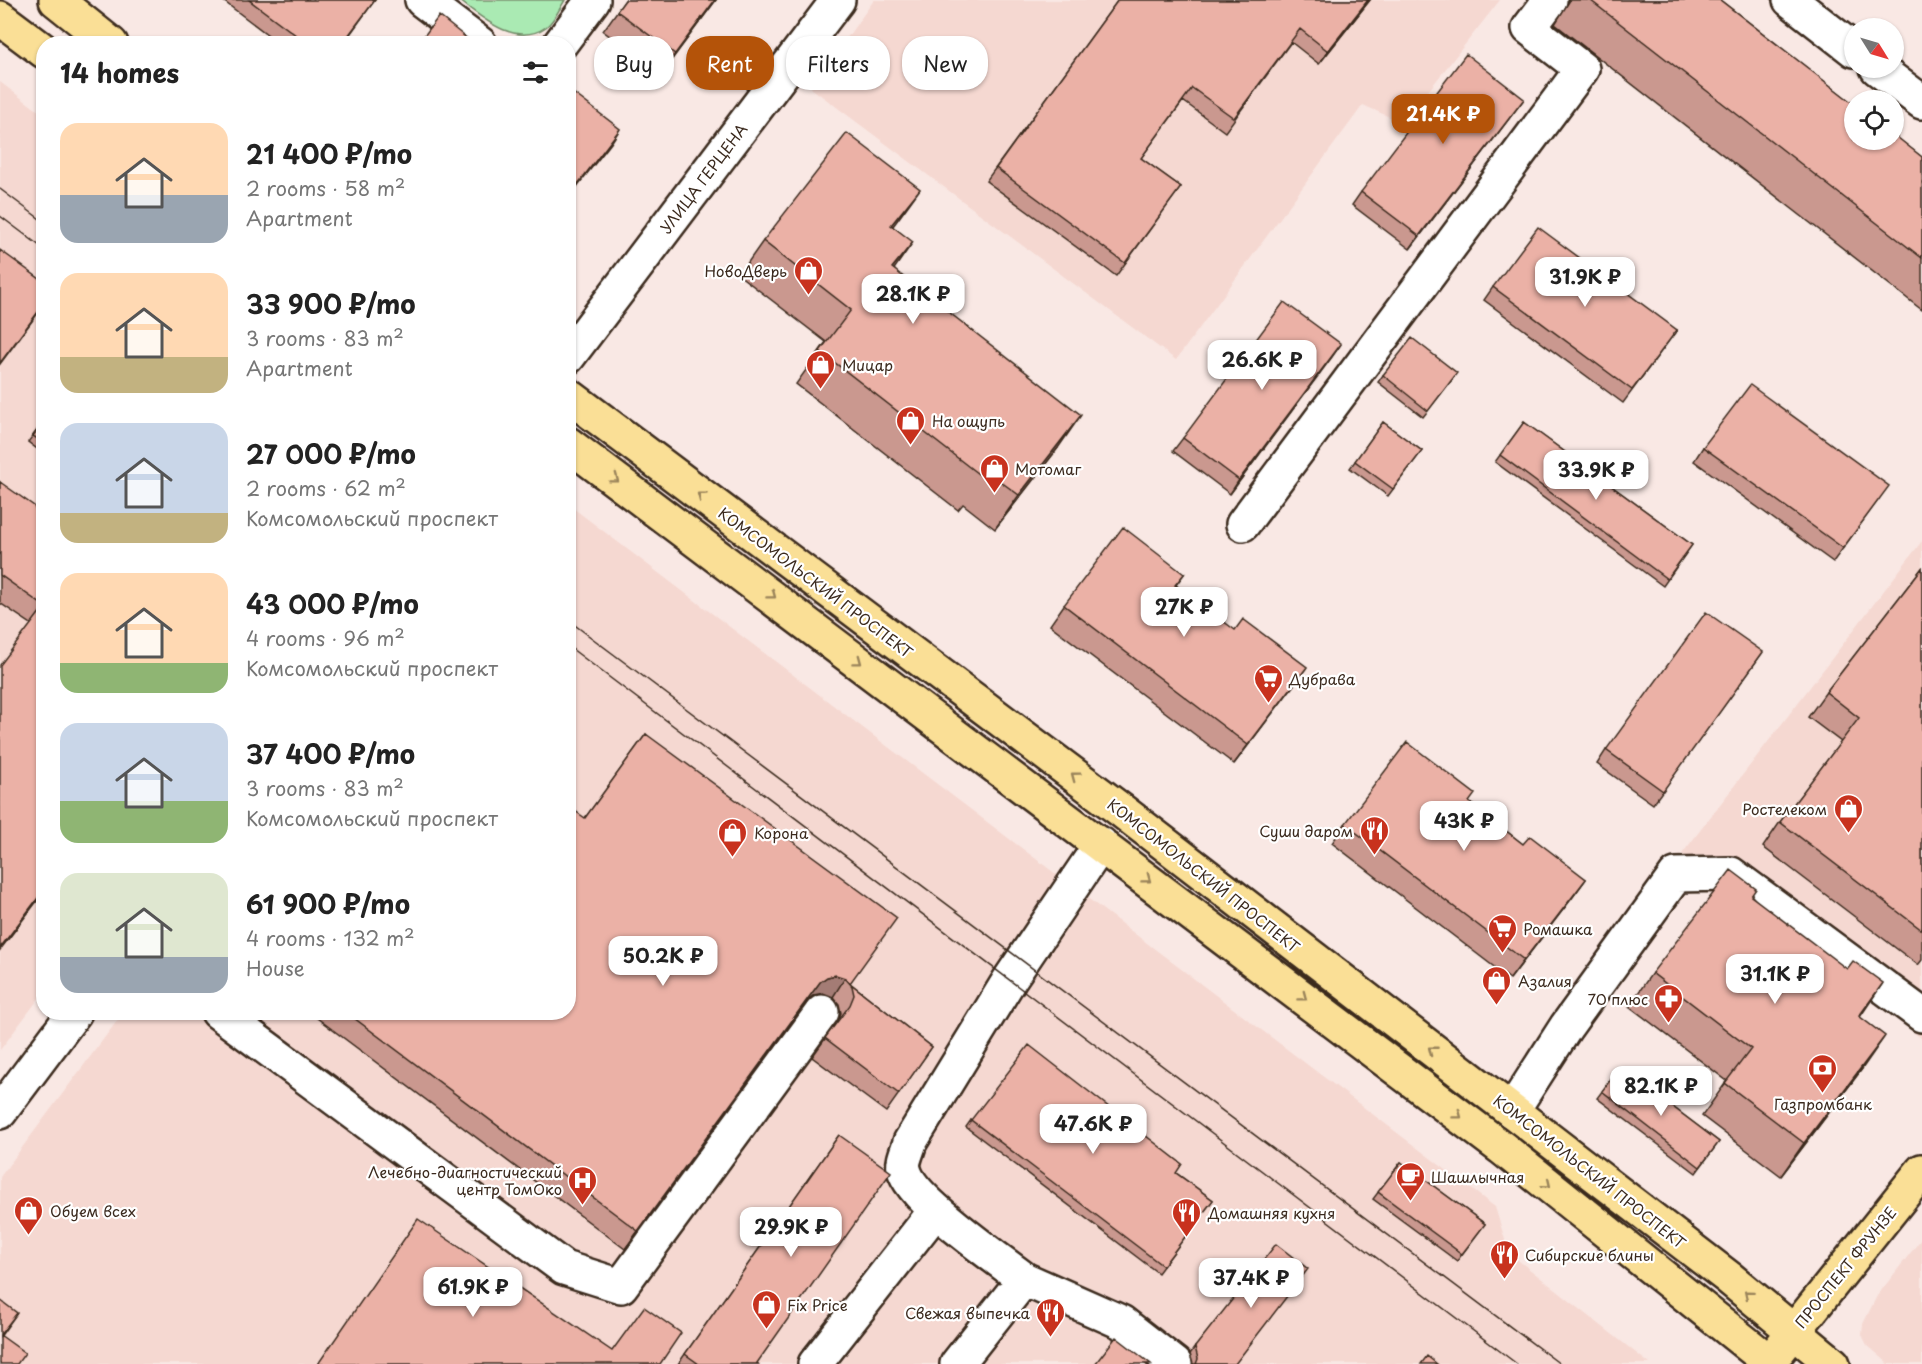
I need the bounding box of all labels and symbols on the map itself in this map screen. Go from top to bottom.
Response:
north arrow [1844,18,1904,78]
pin: 21.4K ₽ [1388,94,1498,145]
street label: УЛИЦА ГЕРЦЕНА [654,118,752,238]
shop icon: НовоДверь [792,254,824,296]
pin: 31.9K ₽ [1530,257,1640,308]
place label: НовоДверь [705,259,787,282]
pin: 28.1K ₽ [858,274,968,325]
pin: 26.6K ₽ [1207,340,1317,391]
shop icon: Мицар [805,348,837,390]
place label: Мицар [842,353,893,376]
shop icon: На ощупь [895,404,927,446]
place label: На ощупь [932,409,1005,432]
pin: 33.9K ₽ [1541,450,1651,501]
shop icon: Мотомаг [978,452,1010,494]
place label: Мотомаг [1015,457,1081,480]
one-way arrow [609,471,620,482]
one-way arrow [696,492,707,503]
street label: КОМСОМОЛЬСКИЙ ПРОСПЕКТ [714,501,919,663]
pin: 27K ₽ [1142,587,1226,638]
one-way arrow [765,588,776,599]
one-way arrow [852,653,863,664]
supermarket icon: Дубрава [1252,662,1284,704]
place label: Дубрава [1288,667,1356,690]
one-way arrow [1071,772,1082,783]
shop icon: Ростелеком [1832,792,1864,834]
street label: КОМСОМОЛЬСКИЙ ПРОСПЕКТ [1103,793,1306,958]
place label: Ростелеком [1742,797,1827,820]
pin: 43K ₽ [1422,801,1506,852]
restaurant icon: Суши даром [1358,814,1390,856]
shop icon: Корона [717,816,749,858]
place label: Суши даром [1259,819,1353,842]
place label: Корона [754,821,809,844]
one-way arrow [1141,872,1152,883]
supermarket icon: Ромашка [1486,912,1518,954]
place label: Ромашка [1523,917,1593,940]
pin: 50.2K ₽ [608,936,718,987]
pin: 31.1K ₽ [1720,954,1830,1005]
shop icon: Азалия [1481,964,1513,1006]
place label: Азалия [1518,969,1572,992]
pharmacy icon: 70 плюс [1653,982,1685,1024]
place label: 70 плюс [1588,987,1648,1010]
one-way arrow [1296,990,1307,1001]
one-way arrow [1428,1046,1439,1057]
bank icon: Газпромбанк [1807,1052,1839,1094]
pin: 82.1K ₽ [1606,1066,1716,1117]
street label: КОМСОМОЛЬСКИЙ ПРОСПЕКТ [1489,1089,1692,1254]
place label: Газпромбанк [1774,1092,1872,1115]
pin: 47.6K ₽ [1038,1104,1148,1155]
one-way arrow [1452,1107,1463,1118]
place label: Лечебно-диагностический центр ТомОко [368,1160,562,1200]
cafe icon: Шашлычная [1394,1160,1426,1202]
hospital icon: Лечебно-диагностический центр ТомОко [567,1164,599,1206]
place label: Шашлычная [1431,1165,1524,1188]
one-way arrow [1541,1177,1552,1188]
shop icon: Обуем всех [13,1194,45,1236]
restaurant icon: Домашняя кухня [1171,1196,1203,1238]
place label: Обуем всех [50,1199,136,1222]
place label: Домашняя кухня [1207,1201,1335,1224]
street label: ПРОСПЕКТ ФРУНЗЕ [1789,1201,1901,1333]
pin: 29.9K ₽ [736,1207,846,1258]
restaurant icon: Сибирские блины [1488,1238,1520,1280]
place label: Сибирские блины [1525,1243,1654,1266]
pin: 37.4K ₽ [1196,1258,1306,1309]
pin: 61.9K ₽ [418,1267,528,1318]
shop icon: Fix Price [750,1288,782,1330]
one-way arrow [1744,1290,1755,1301]
place label: Fix Price [787,1293,848,1316]
restaurant icon: Свежая выпечка [1035,1296,1067,1338]
place label: Свежая выпечка [905,1301,1031,1324]

